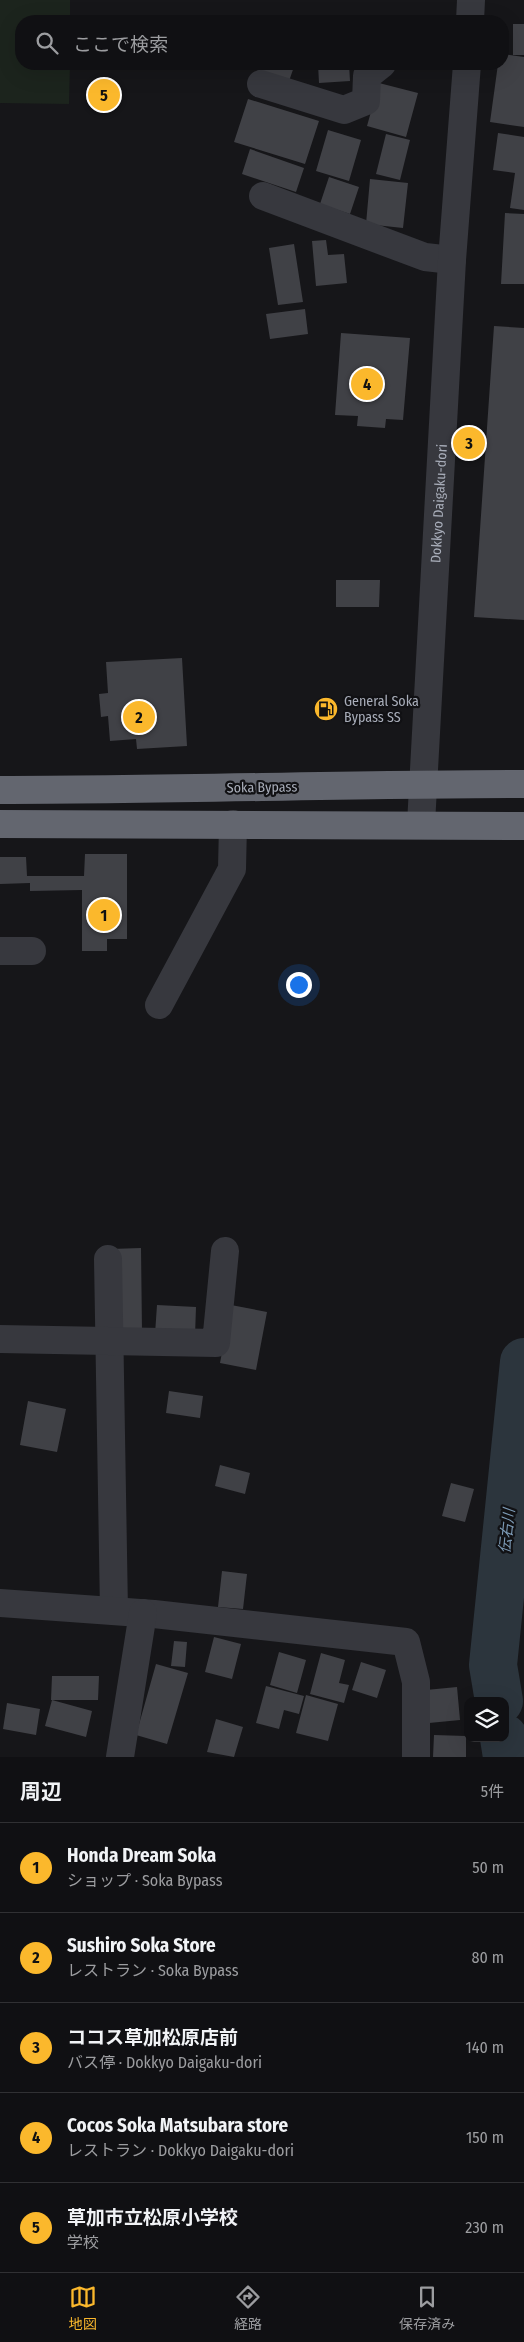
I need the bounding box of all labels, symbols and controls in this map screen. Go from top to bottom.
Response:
search box [15,15,509,70]
icon: search [33,29,61,57]
text: ここで検索 [73,33,168,56]
pin: 5 [88,76,120,114]
pin: 4 [351,365,383,403]
pin: 3 [453,424,485,462]
street label: Dokkyo Daigaku-dori [427,443,451,564]
place label: General Soka Bypass SS [344,693,419,726]
fuel station icon: General Soka Bypass SS [313,696,339,722]
pin: 2 [123,698,155,736]
street label: Soka Bypass [227,778,297,797]
pin: 1 [88,896,120,934]
your location [286,972,312,998]
water label: 伝右川 [496,1506,519,1554]
map controls [464,1697,509,1742]
button: layers [464,1697,509,1742]
text: 周辺 [20,1779,62,1805]
text: 5件 [481,1782,504,1801]
text: Honda Dream Soka [67,1844,216,1867]
text: 1 [33,1858,39,1877]
text: 50 m [472,1858,504,1877]
text: ショップ · Soka Bypass [67,1871,223,1890]
text: Sushiro Soka Store [67,1934,216,1957]
text: 2 [32,1948,40,1967]
text: 80 m [472,1948,504,1967]
text: レストラン · Soka Bypass [67,1961,239,1980]
text: ココス草加松原店前 [67,2026,238,2049]
text: 3 [32,2038,40,2057]
text: 140 m [466,2038,504,2057]
text: バス停 · Dokkyo Daigaku-dori [67,2053,262,2072]
text: Cocos Soka Matsubara store [67,2114,288,2137]
text: 4 [32,2128,40,2147]
text: 150 m [466,2128,504,2147]
text: レストラン · Dokkyo Daigaku-dori [67,2141,294,2160]
text: 草加市立松原小学校 [67,2206,238,2229]
text: 5 [32,2218,40,2237]
text: 230 m [465,2218,504,2237]
text: 学校 [67,2233,99,2252]
tab: 地図 [69,2283,97,2333]
tab: 経路 [234,2283,262,2333]
tab: 保存済み [399,2283,455,2333]

